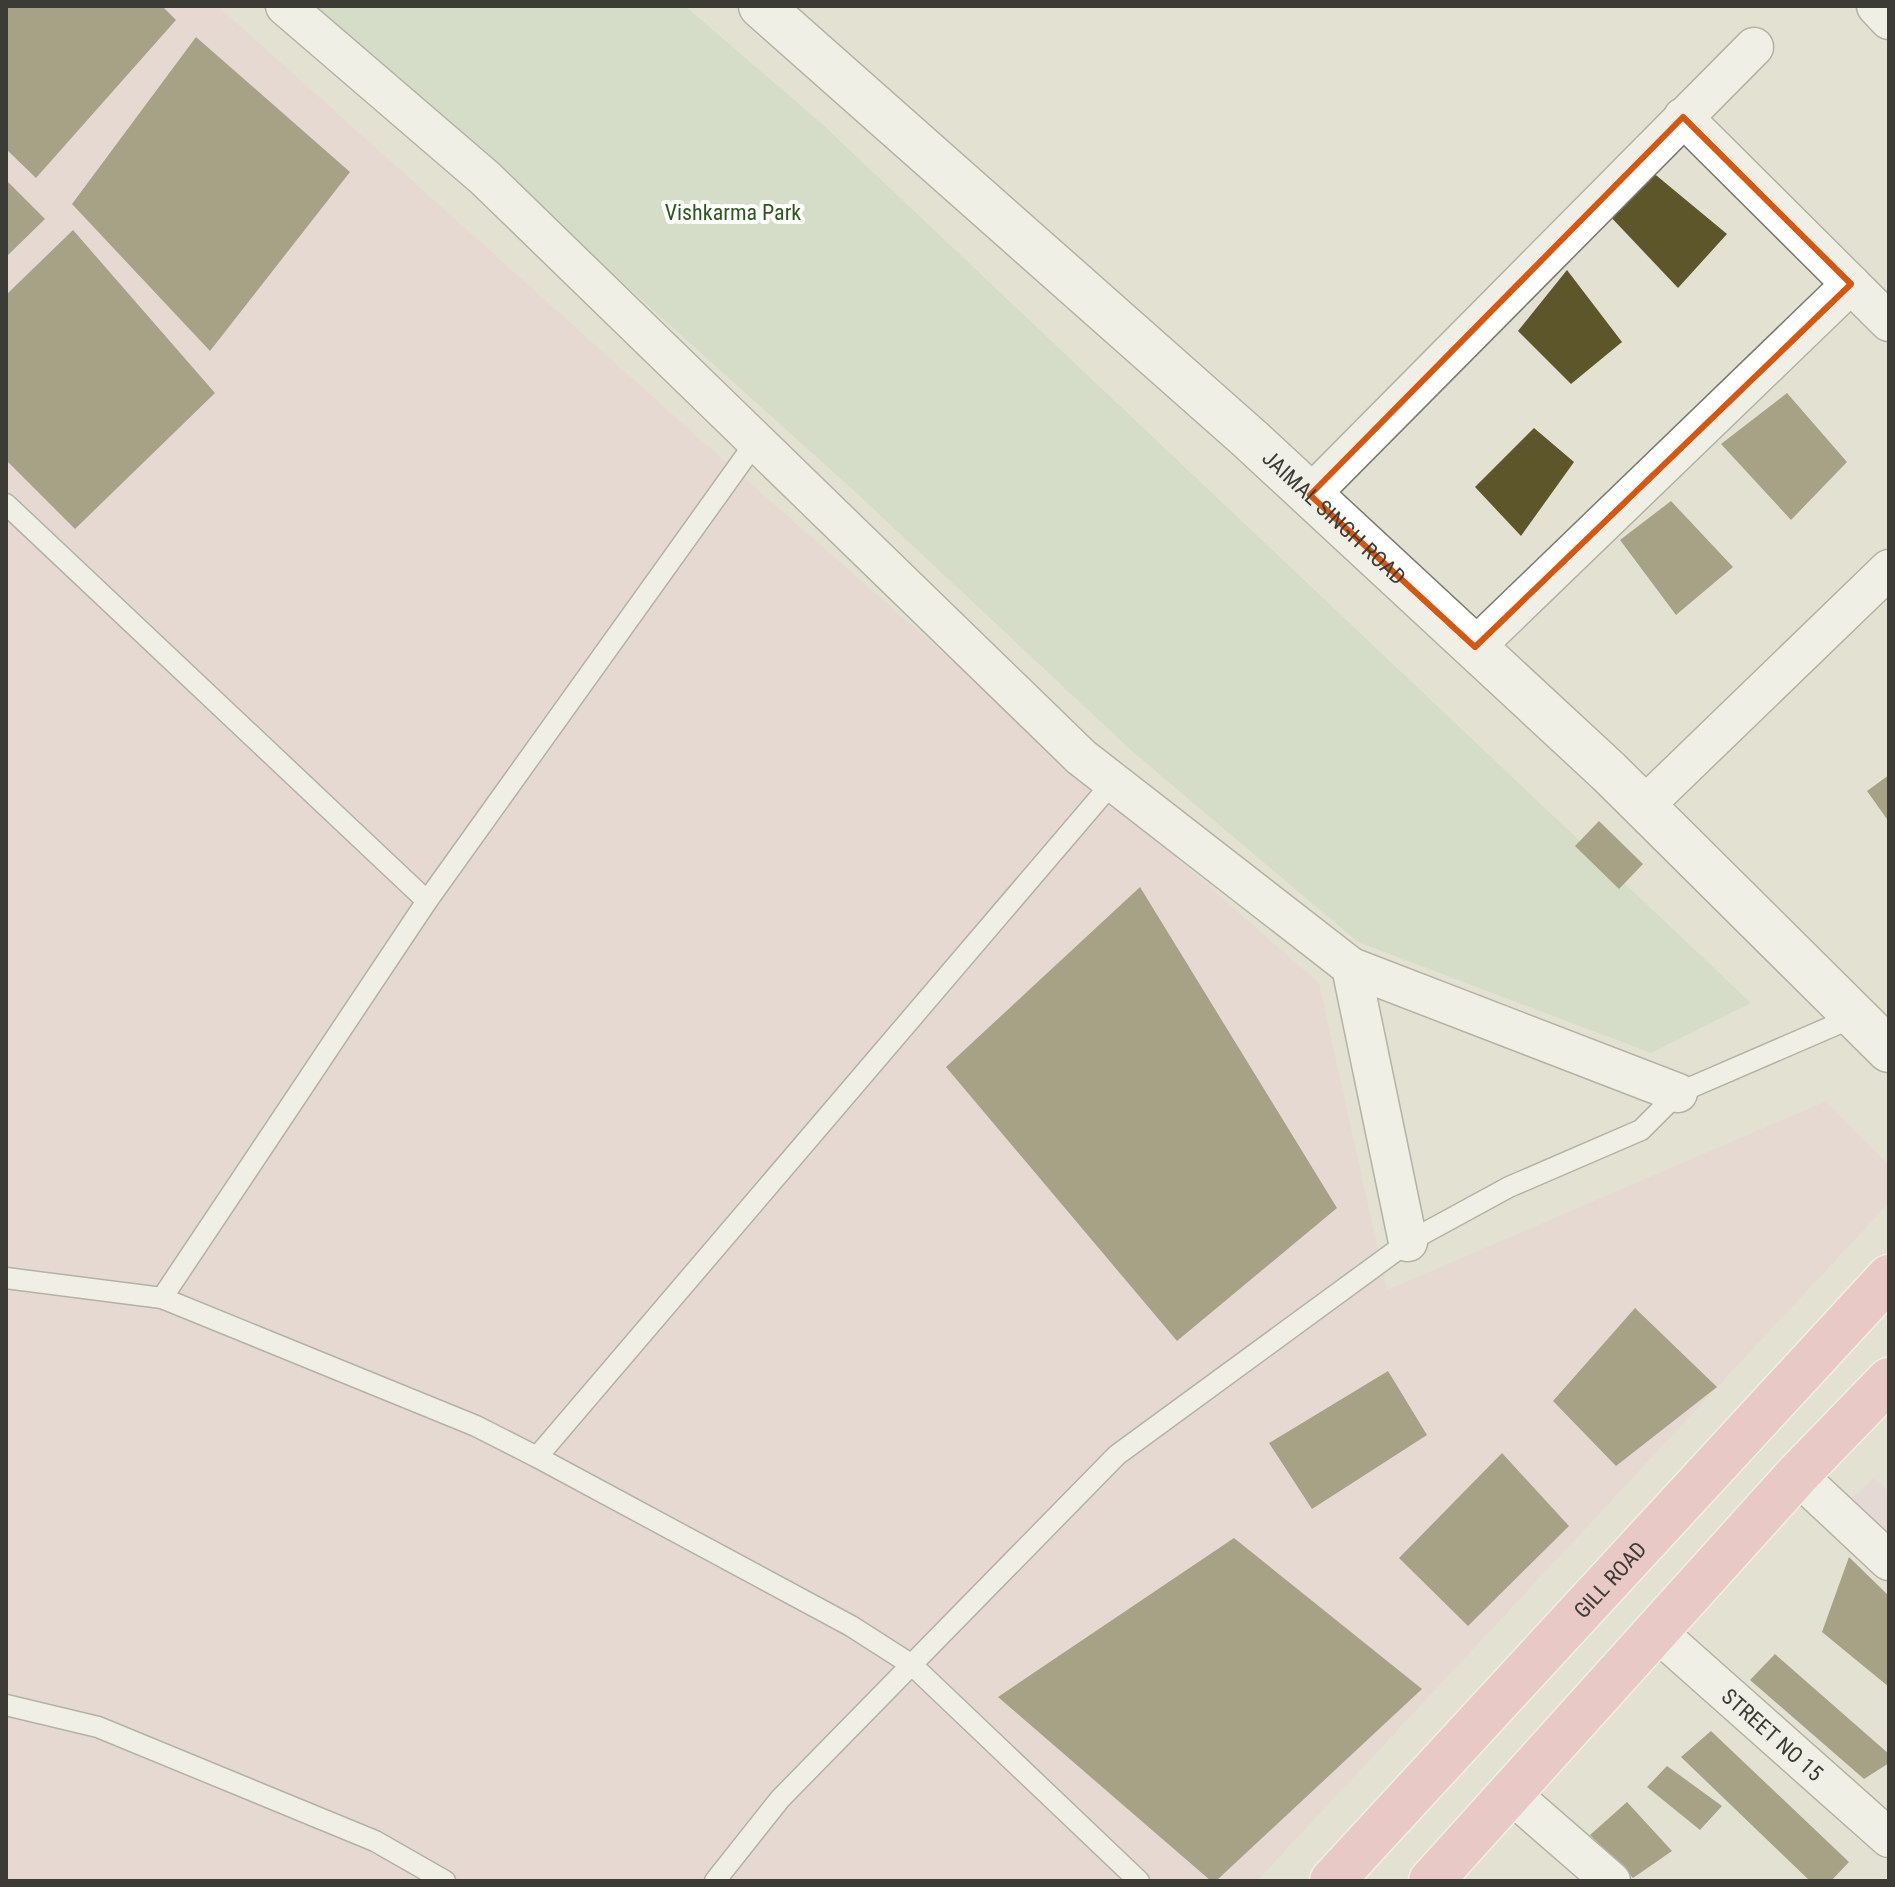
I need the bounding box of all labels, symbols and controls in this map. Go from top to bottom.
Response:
park label: Vishkarma Park [665,200,801,225]
street label: JAIMAL SINGH ROAD [1258,445,1411,589]
street label: GILL ROAD [1569,1536,1651,1623]
street label: STREET NO 15 [1717,1683,1828,1786]

